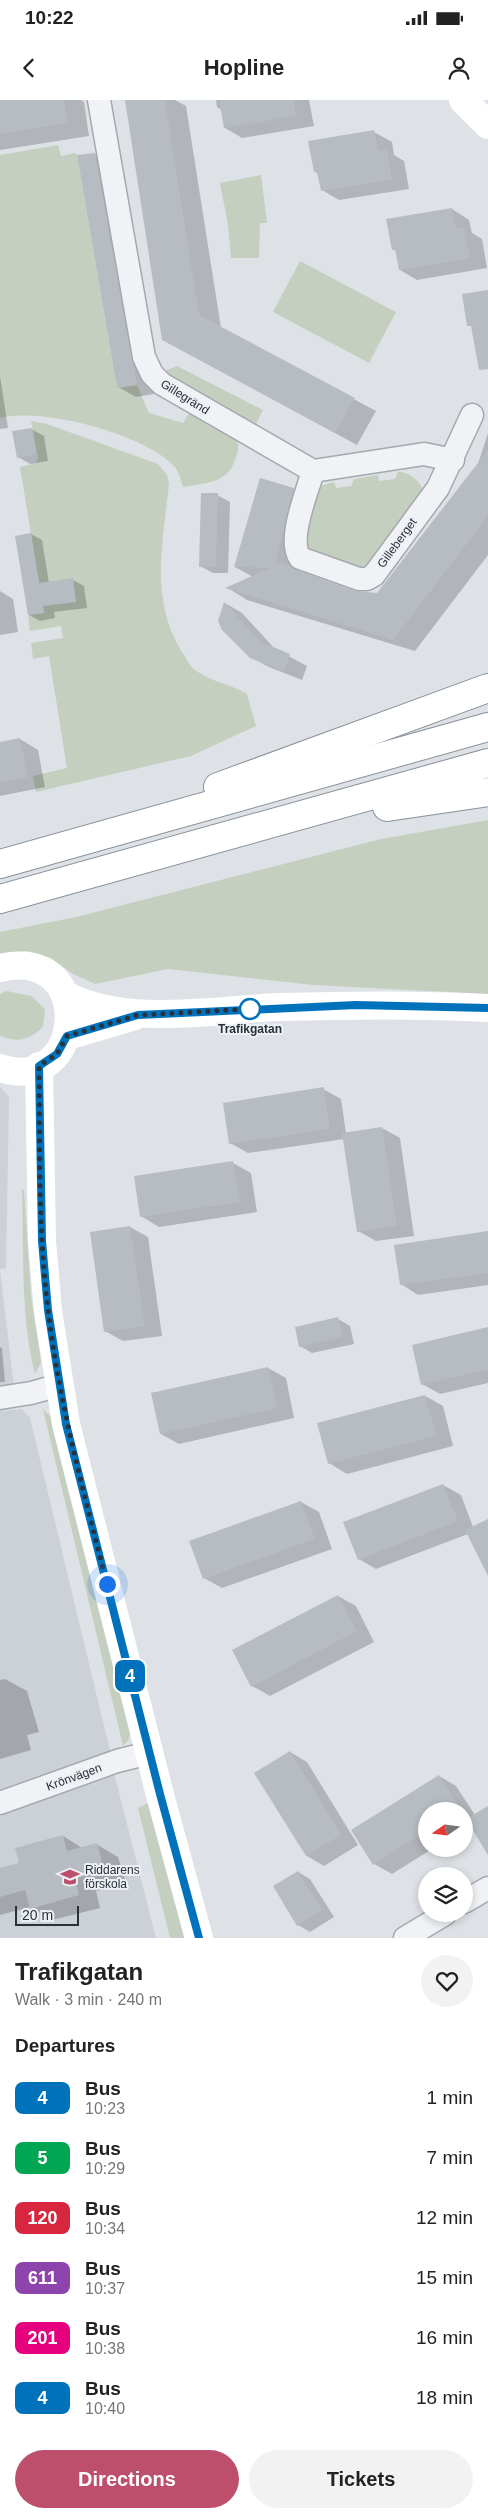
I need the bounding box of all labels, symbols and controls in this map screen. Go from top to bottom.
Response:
text: 10:22 [25,7,74,28]
icon: back [15,54,43,82]
icon: person [445,54,473,82]
text: Hopline [204,55,284,80]
street label: Gillegränd [158,377,212,417]
street label: Gilleberget [374,515,420,571]
marker: Trafikgatan [239,998,261,1020]
place label: Trafikgatan [218,1022,282,1036]
your location [95,1572,120,1597]
line badge: 4 [114,1660,146,1692]
text: 4 [125,1666,135,1686]
street label: Krönvägen [44,1760,104,1794]
north arrow [418,1802,472,1858]
map controls [418,1802,473,1922]
place label: Riddarens förskola [85,1863,140,1891]
school or university icon: Riddarens förskola [59,1866,81,1888]
button: layers [418,1867,473,1922]
scale bar [15,1903,79,1926]
text: 20 m [22,1907,53,1923]
button: heart [421,1955,473,2007]
text: Trafikgatan [15,1958,143,1985]
text: Walk · 3 min · 240 m [15,1991,162,2008]
text: Departures [15,2035,115,2056]
text: Bus [85,2078,121,2099]
text: 1 min [427,2087,473,2108]
text: 4 [37,2088,48,2108]
text: 10:23 [85,2100,125,2117]
text: Bus [85,2138,121,2159]
text: 7 min [427,2147,473,2168]
text: 5 [37,2148,48,2168]
text: 10:29 [85,2160,125,2177]
text: Bus [85,2198,121,2219]
text: 12 min [416,2207,473,2228]
text: 120 [27,2208,58,2228]
text: 10:34 [85,2220,125,2237]
text: Bus [85,2258,121,2279]
text: 15 min [416,2267,473,2288]
text: 611 [28,2268,57,2288]
text: 10:37 [85,2280,125,2297]
text: Bus [85,2318,121,2339]
text: 16 min [416,2327,473,2348]
text: 201 [27,2328,58,2348]
text: 10:38 [85,2340,125,2357]
text: Bus [85,2378,121,2399]
text: 18 min [416,2387,473,2408]
text: 4 [37,2388,48,2408]
text: 10:40 [85,2400,125,2417]
button: Directions [15,2450,239,2508]
button: Tickets [249,2450,473,2508]

